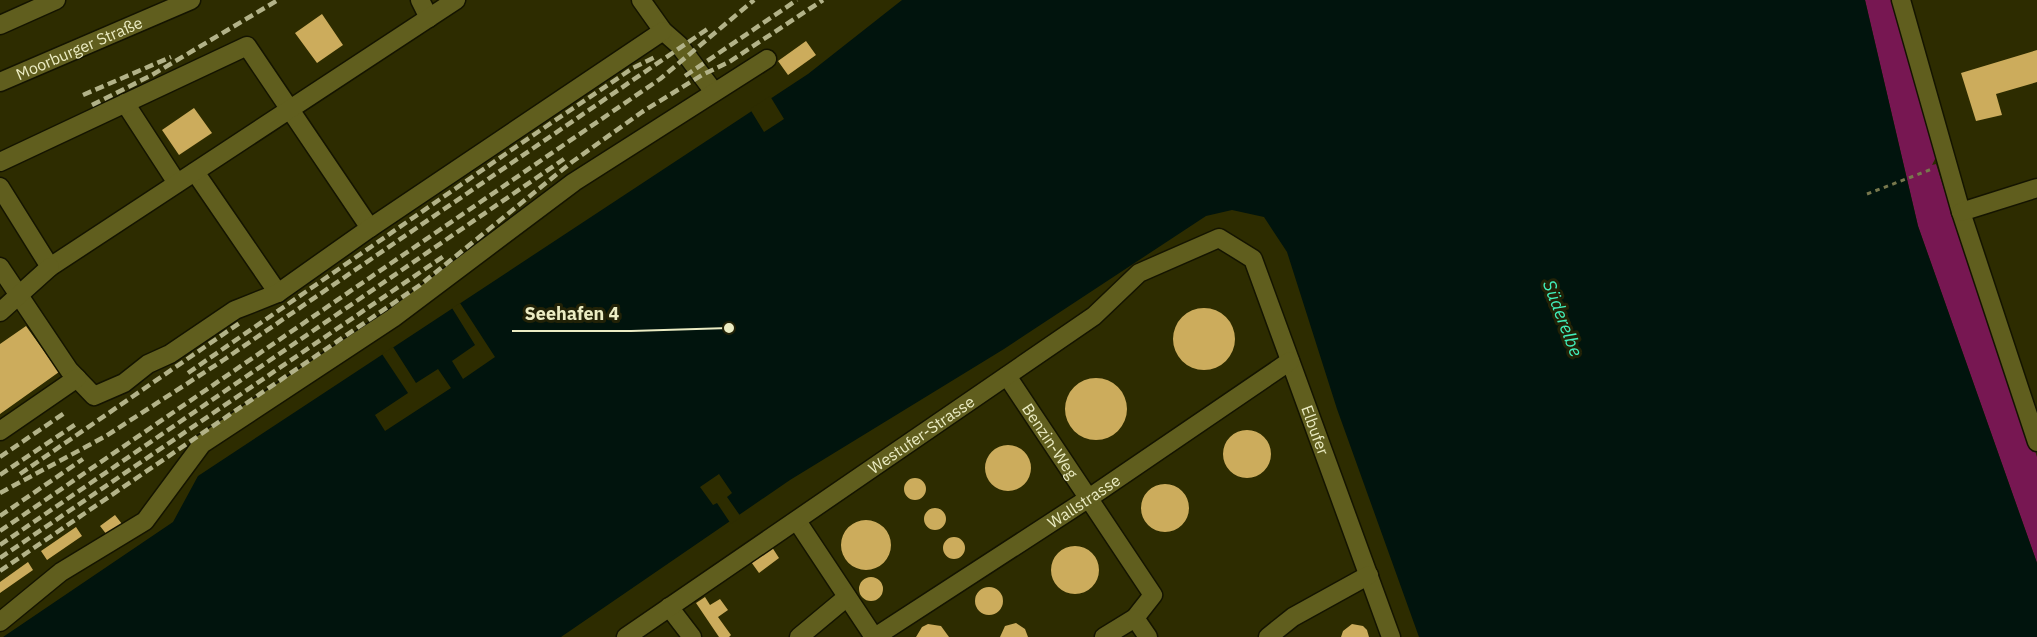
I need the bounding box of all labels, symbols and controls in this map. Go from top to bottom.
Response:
street label: Moorburger Straße [13,12,146,84]
water label: Süderelbe [1538,276,1588,360]
callout: Seehafen 4 [512,295,631,331]
text: Seehafen 4 [525,302,620,325]
street label: Westufer-Strasse [864,391,978,478]
street label: Benzin-Weg [1018,399,1083,483]
street label: Elbufer [1297,402,1334,458]
street label: Wallstrasse [1043,470,1124,532]

